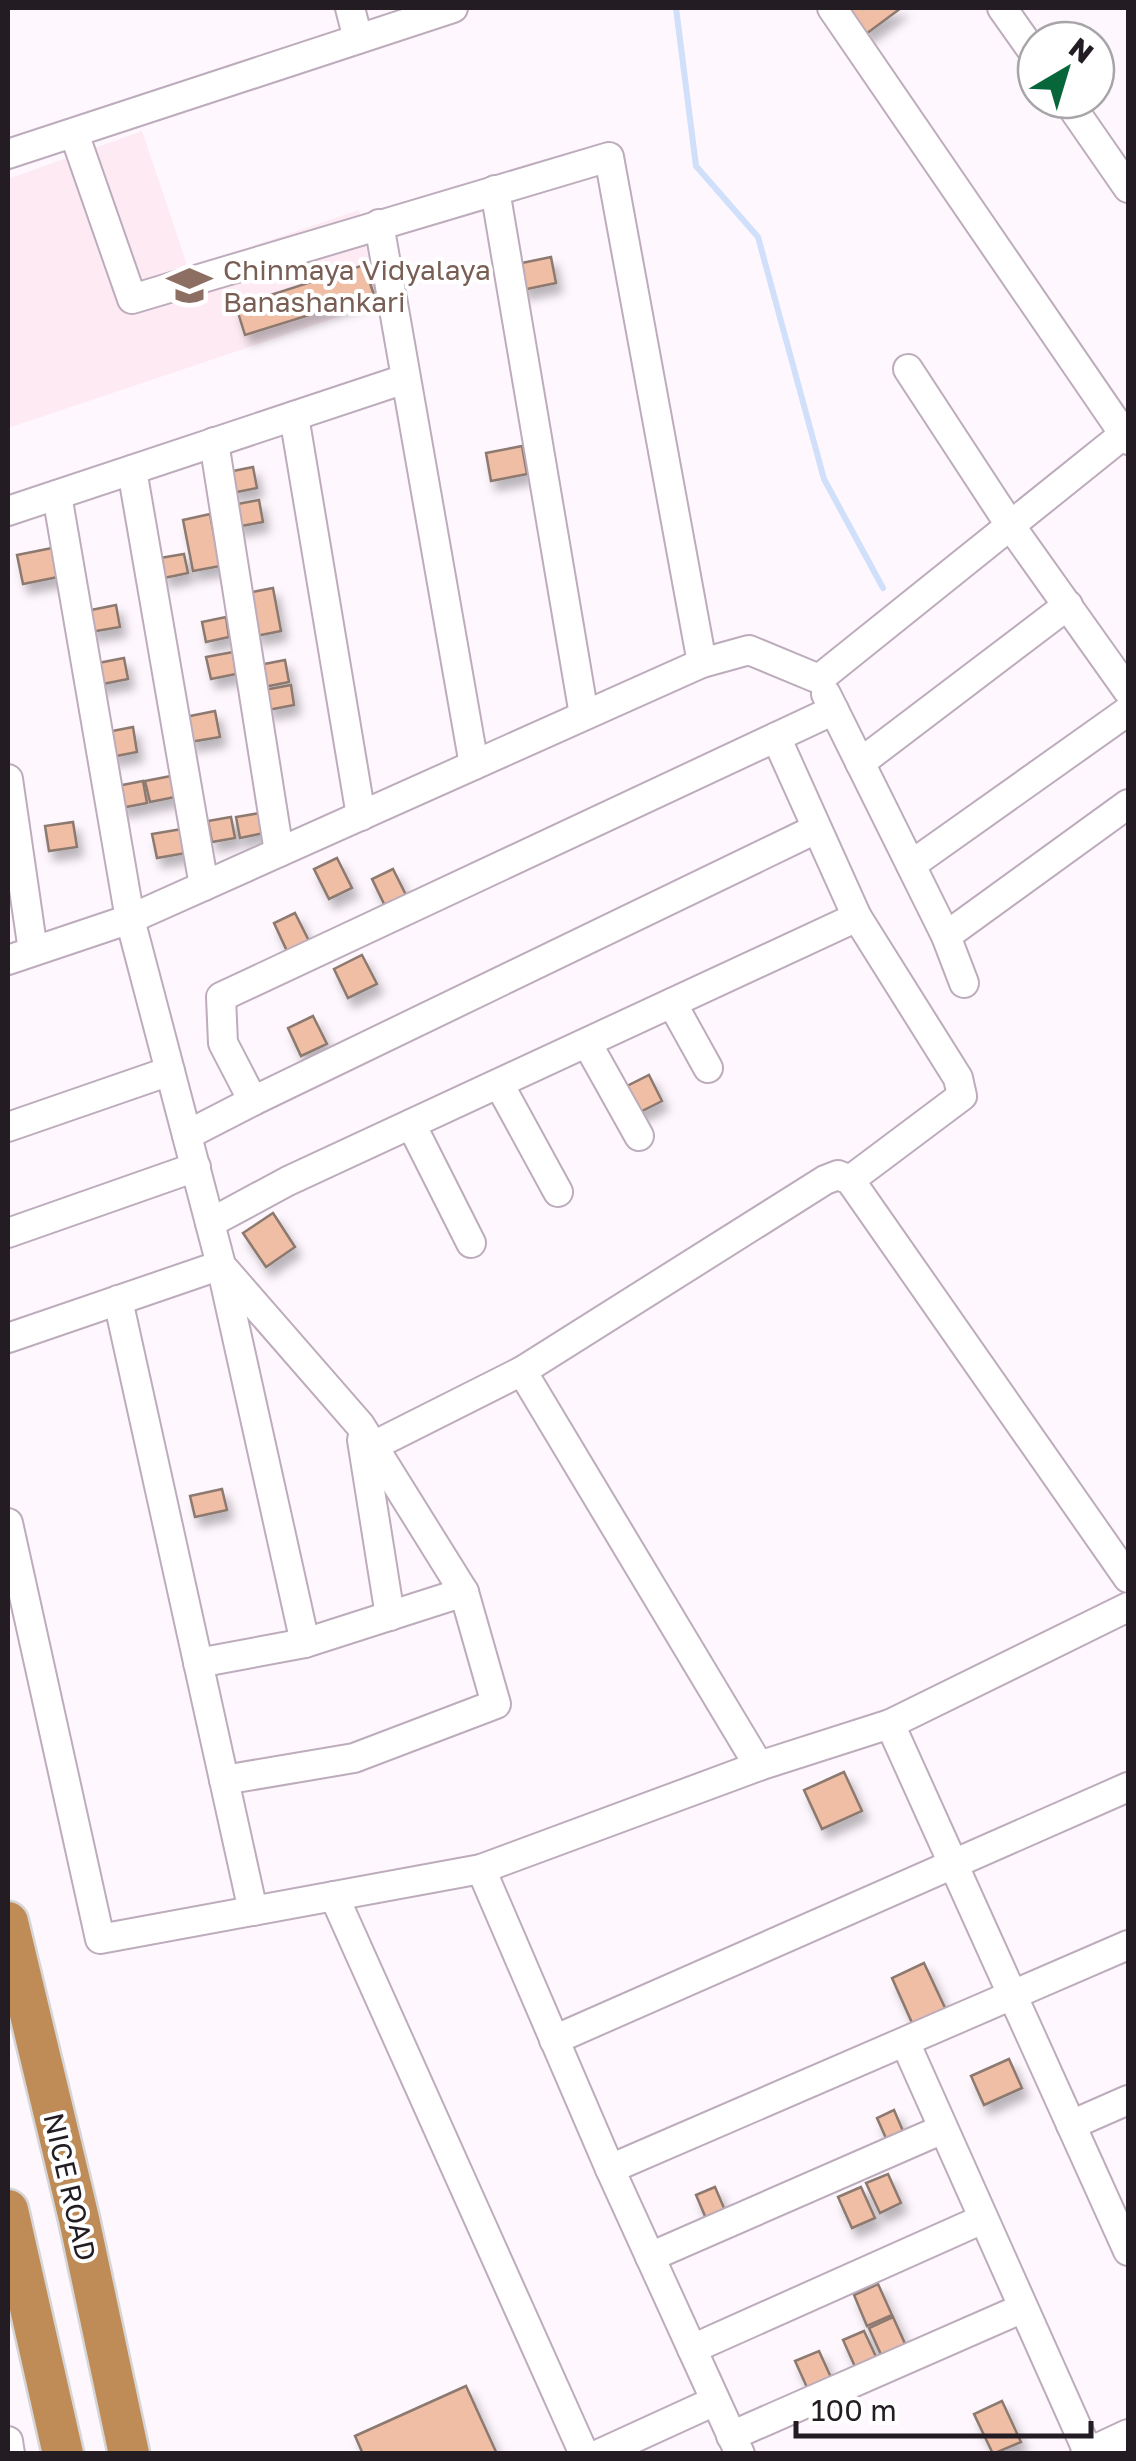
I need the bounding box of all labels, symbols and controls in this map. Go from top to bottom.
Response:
north arrow [1016,20,1116,120]
text: N [1063,30,1100,69]
place label: Chinmaya Vidyalaya Banashankari [223,253,491,318]
school or university icon: Chinmaya Vidyalaya Banashankari [166,262,214,310]
street label: NICE ROAD [37,2110,104,2264]
scale bar [796,2376,1091,2438]
text: 100 m [811,2392,897,2428]

